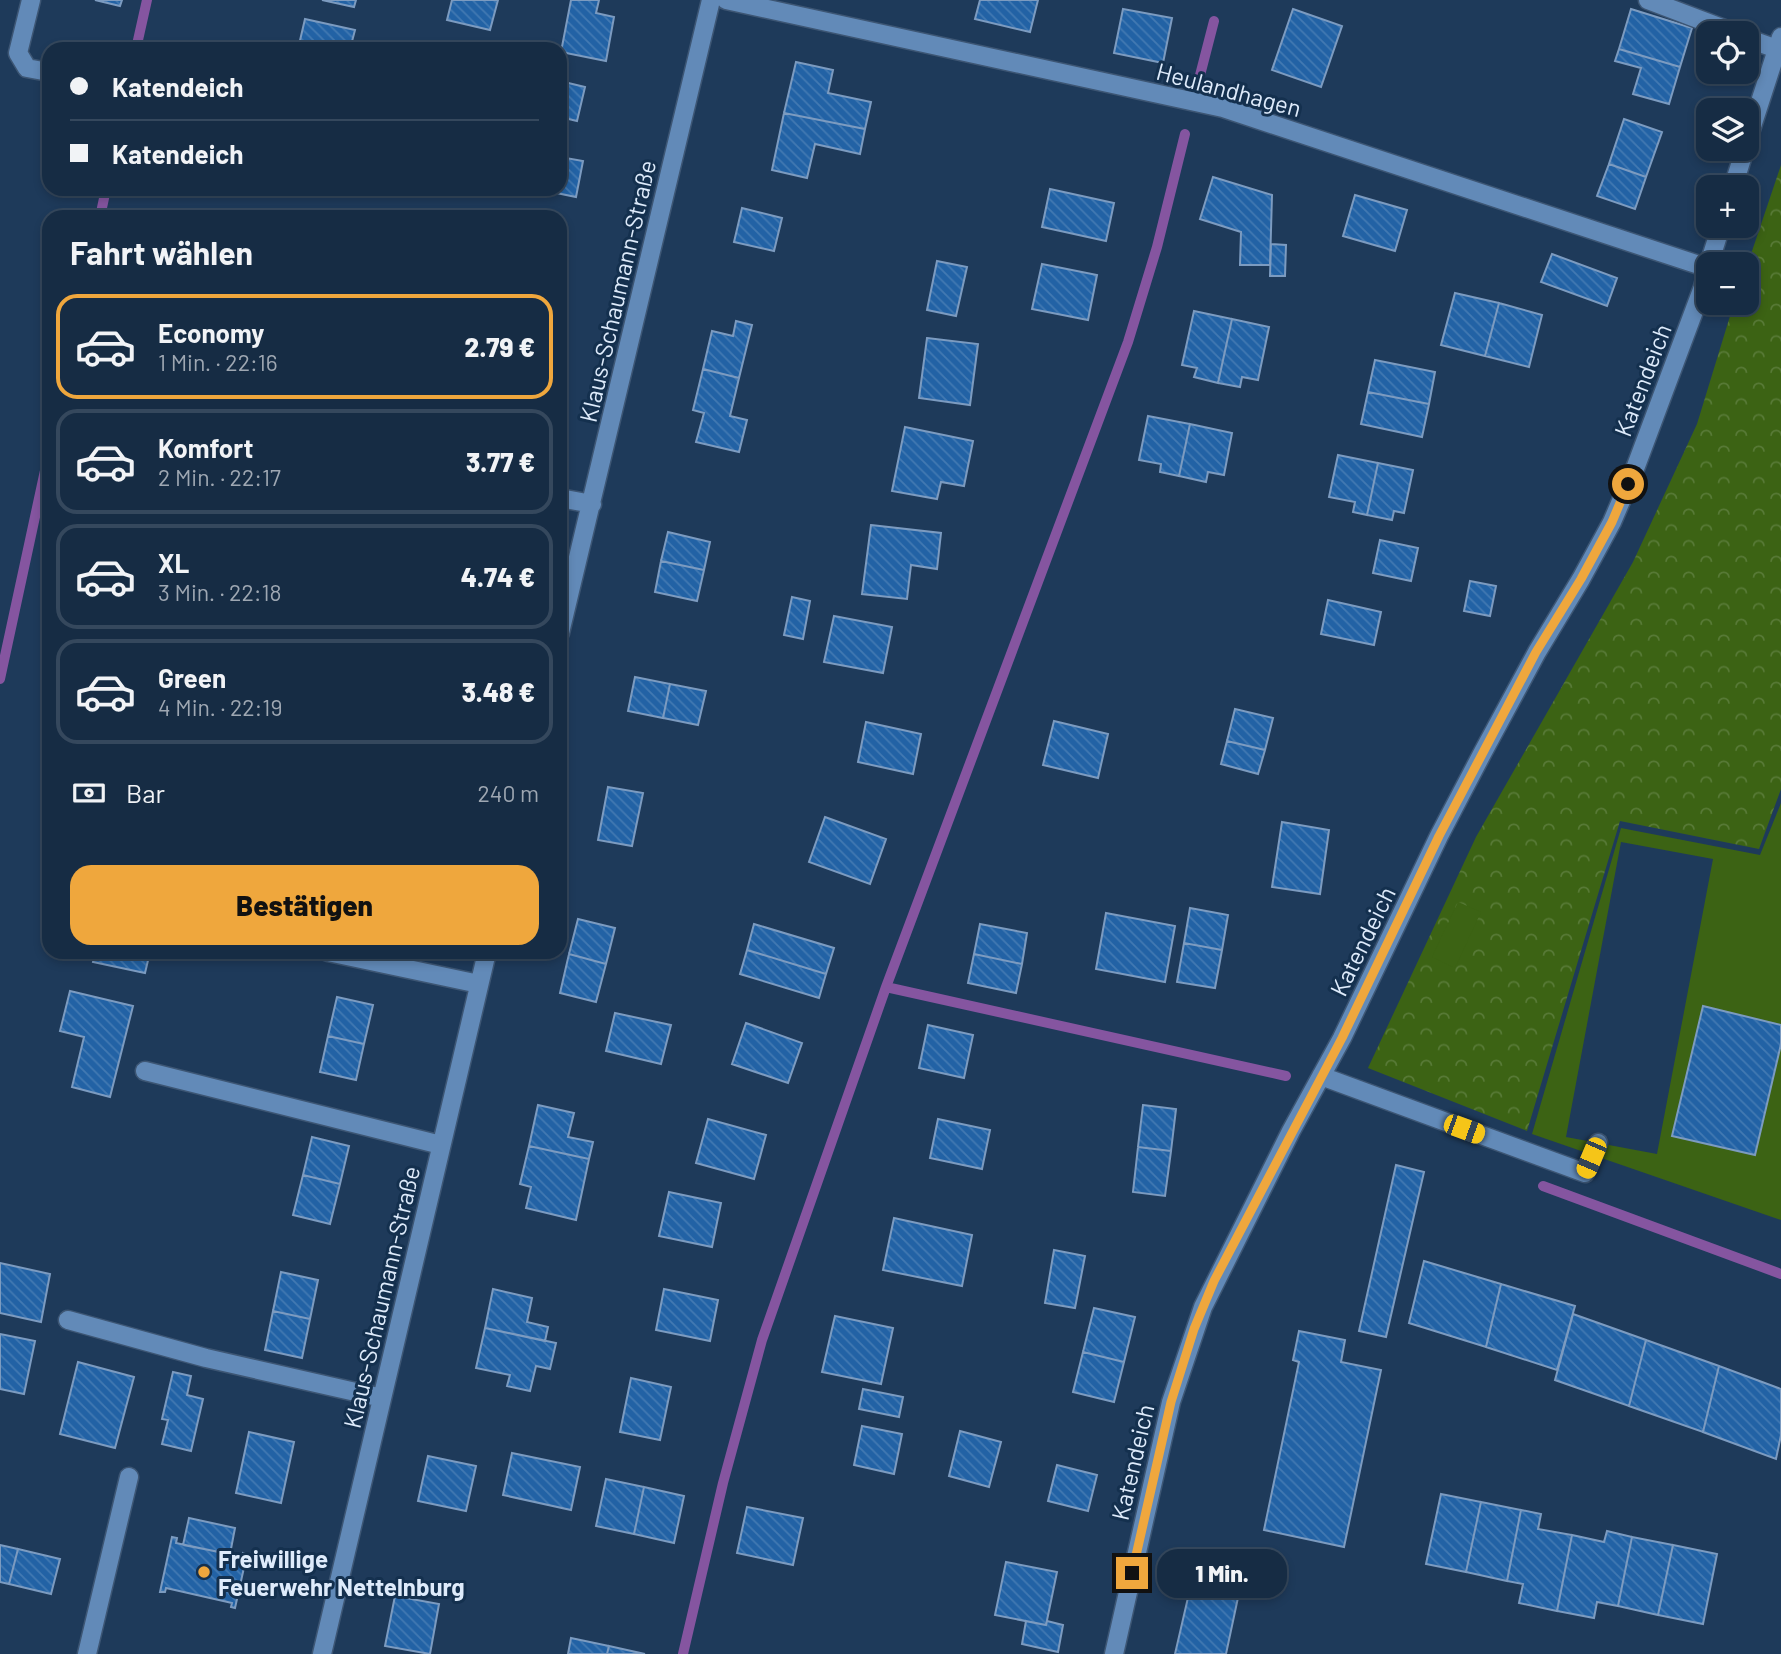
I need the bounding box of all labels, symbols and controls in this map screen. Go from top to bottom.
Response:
map controls [1696,21,1759,315]
button: locate [1696,21,1759,84]
street label: Heulandhagen [1153,56,1305,122]
text: Katendeich [112,71,243,102]
button: layers [1696,98,1759,161]
text: Katendeich [112,138,243,169]
street label: Klaus-Schaumann-Straße [573,157,661,425]
button: + [1696,175,1759,238]
text: Fahrt wählen [70,233,253,271]
button: − [1696,252,1759,315]
icon: car [74,315,137,378]
text: Economy [158,317,264,348]
street label: Katendeich [1607,320,1677,440]
text: 2.79 € [465,331,535,362]
text: 1 Min. · 22:16 [158,348,278,376]
icon: car [74,430,137,493]
text: Komfort [158,432,253,463]
text: 3.77 € [466,446,535,477]
text: 2 Min. · 22:17 [158,463,281,491]
route start [1612,468,1644,500]
icon: car [74,545,137,608]
text: XL [158,547,189,578]
text: 4.74 € [461,561,535,592]
text: 3 Min. · 22:18 [158,578,282,606]
icon: car [74,660,137,723]
text: Green [158,662,226,693]
text: 3.48 € [462,676,535,707]
text: 4 Min. · 22:19 [158,693,282,721]
icon: cash [70,774,108,812]
text: Bar [126,777,165,808]
text: 240 m [477,779,539,807]
button: Bestätigen [70,865,539,945]
street label: Katendeich [1323,882,1401,1000]
car [1441,1112,1488,1146]
car [1574,1135,1609,1181]
street label: Klaus-Schaumann-Straße [337,1163,425,1431]
street label: Katendeich [1105,1401,1159,1523]
place label: Freiwillige Feuerwehr Nettelnburg [218,1544,465,1601]
callout: 1 Min. [1156,1548,1286,1598]
route end [1116,1557,1148,1589]
text: 1 Min. [1195,1559,1249,1587]
marker: Freiwillige Feuerwehr Nettelnburg [196,1564,212,1580]

